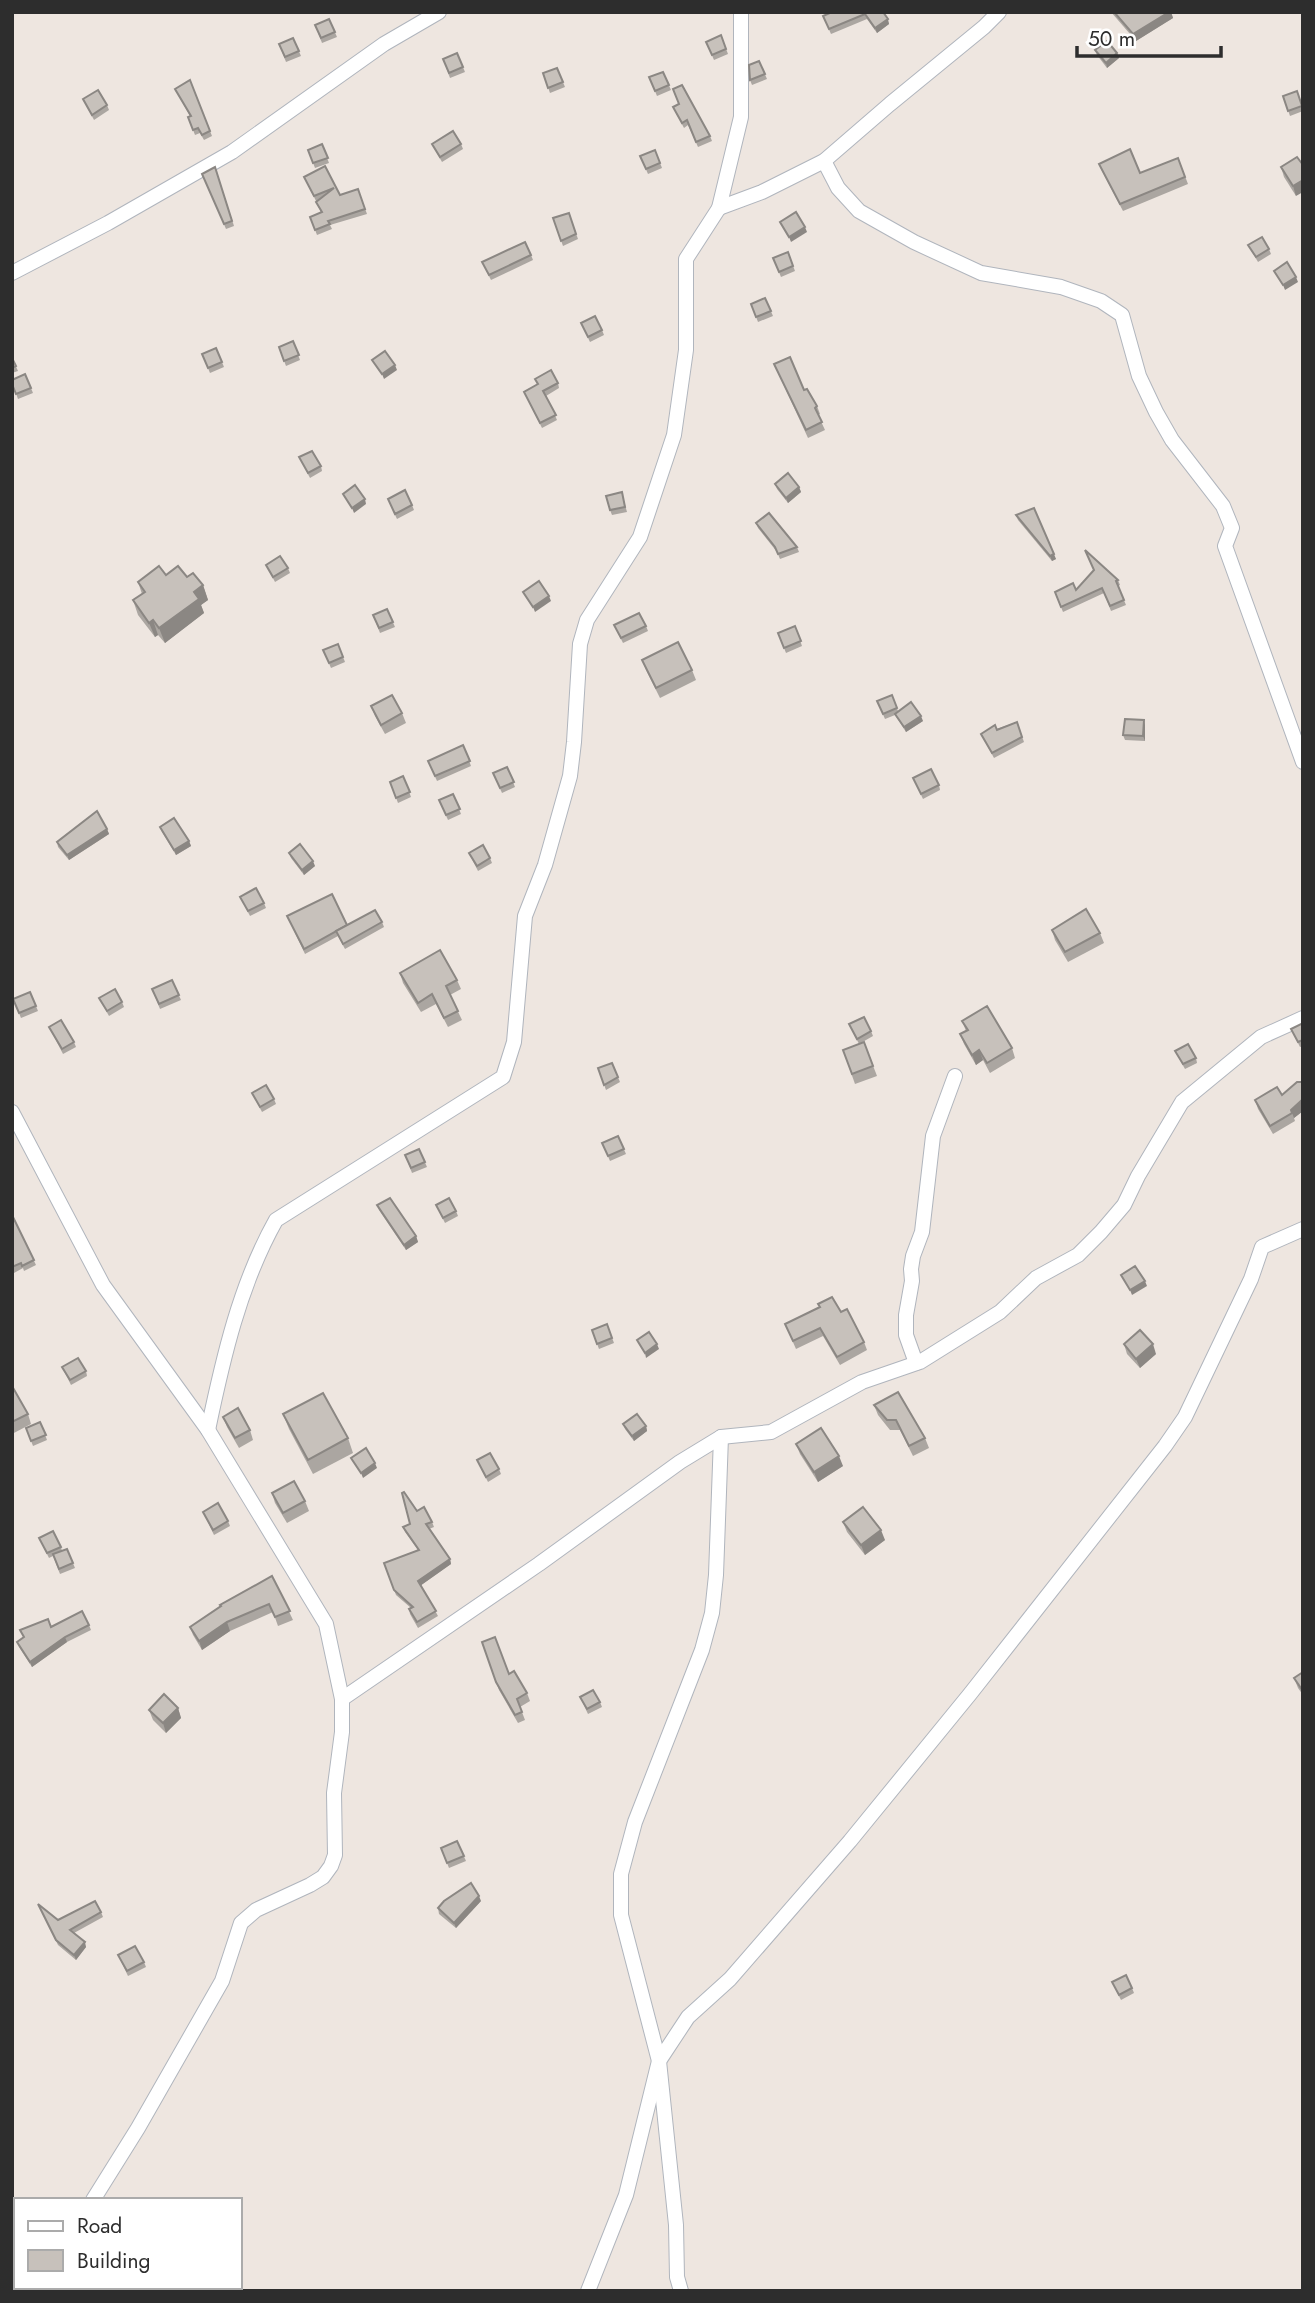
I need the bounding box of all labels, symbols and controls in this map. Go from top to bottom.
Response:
scale bar [1077,14,1220,58]
text: 50 m [1088,24,1135,54]
legend [14,2198,242,2289]
text: Road [77,2211,122,2241]
text: Building [77,2246,150,2276]

